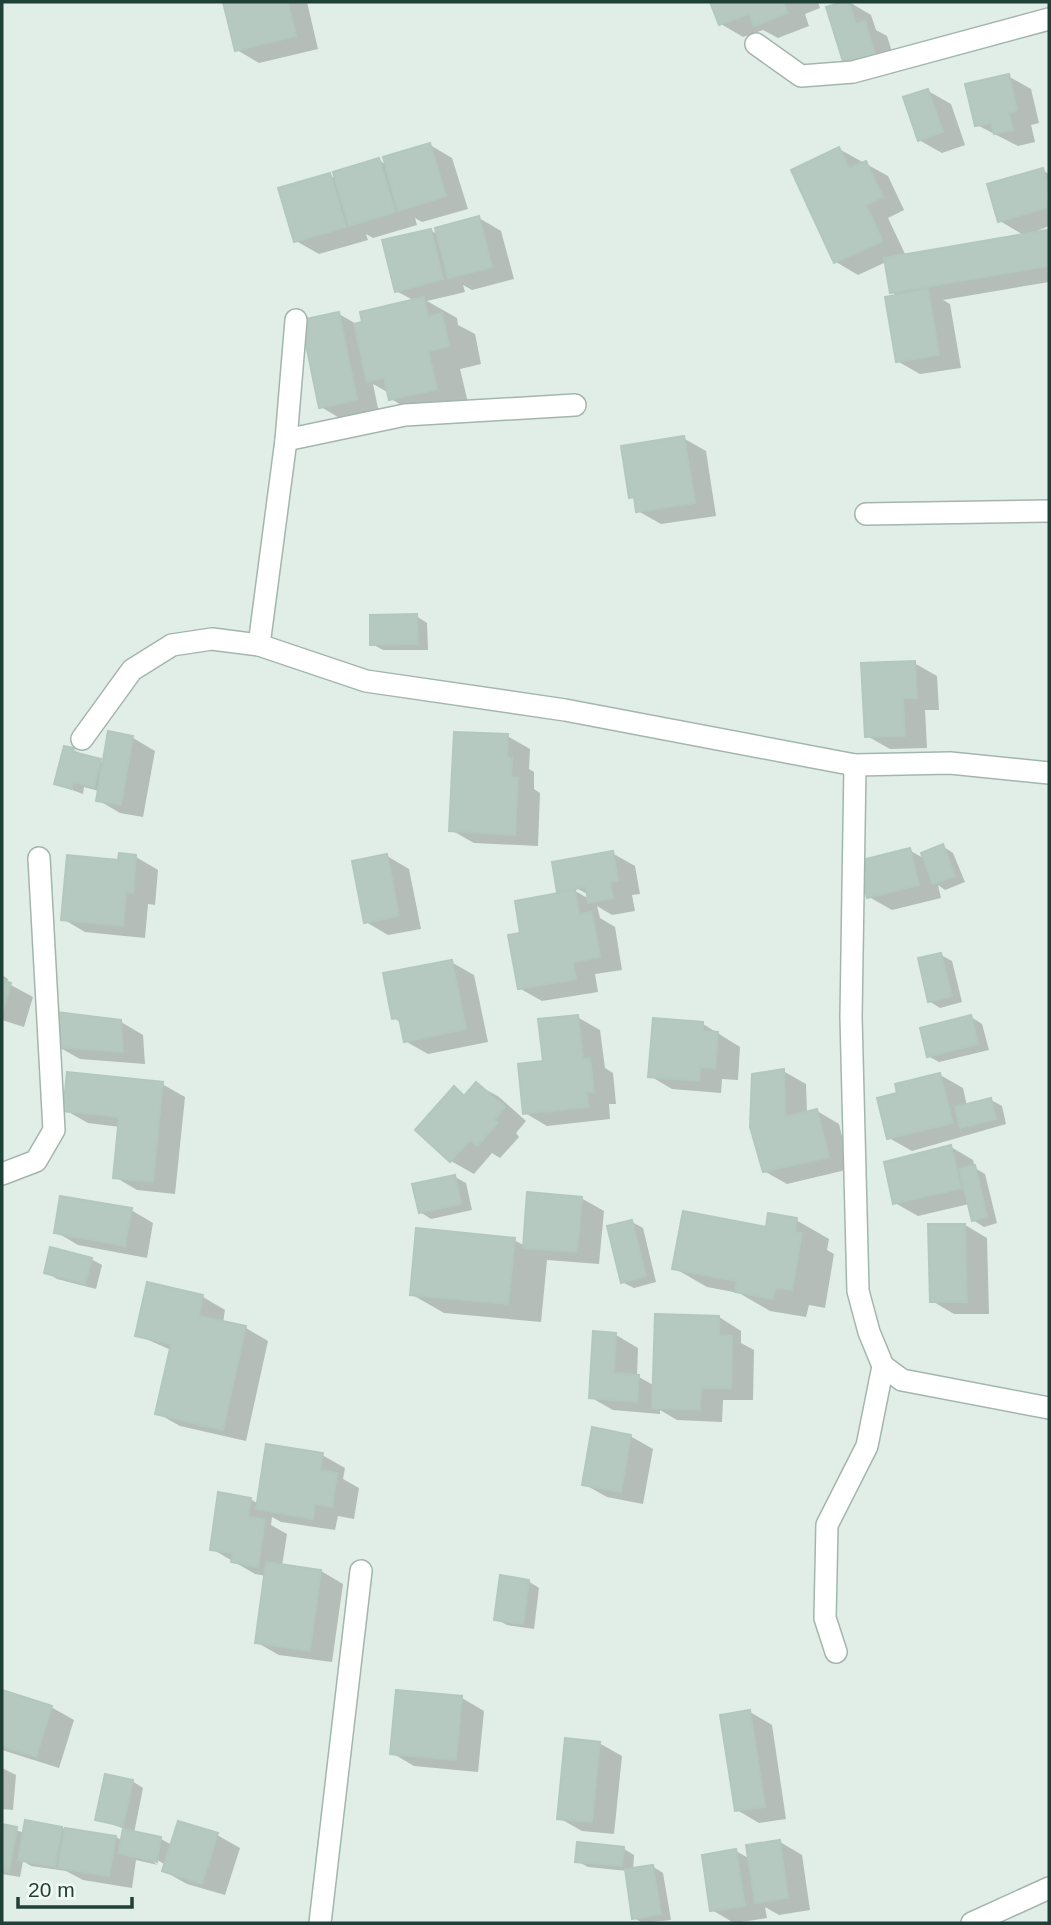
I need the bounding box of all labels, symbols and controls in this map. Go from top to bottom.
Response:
scale bar [18,1866,131,1910]
text: 20 m [28,1878,75,1901]

